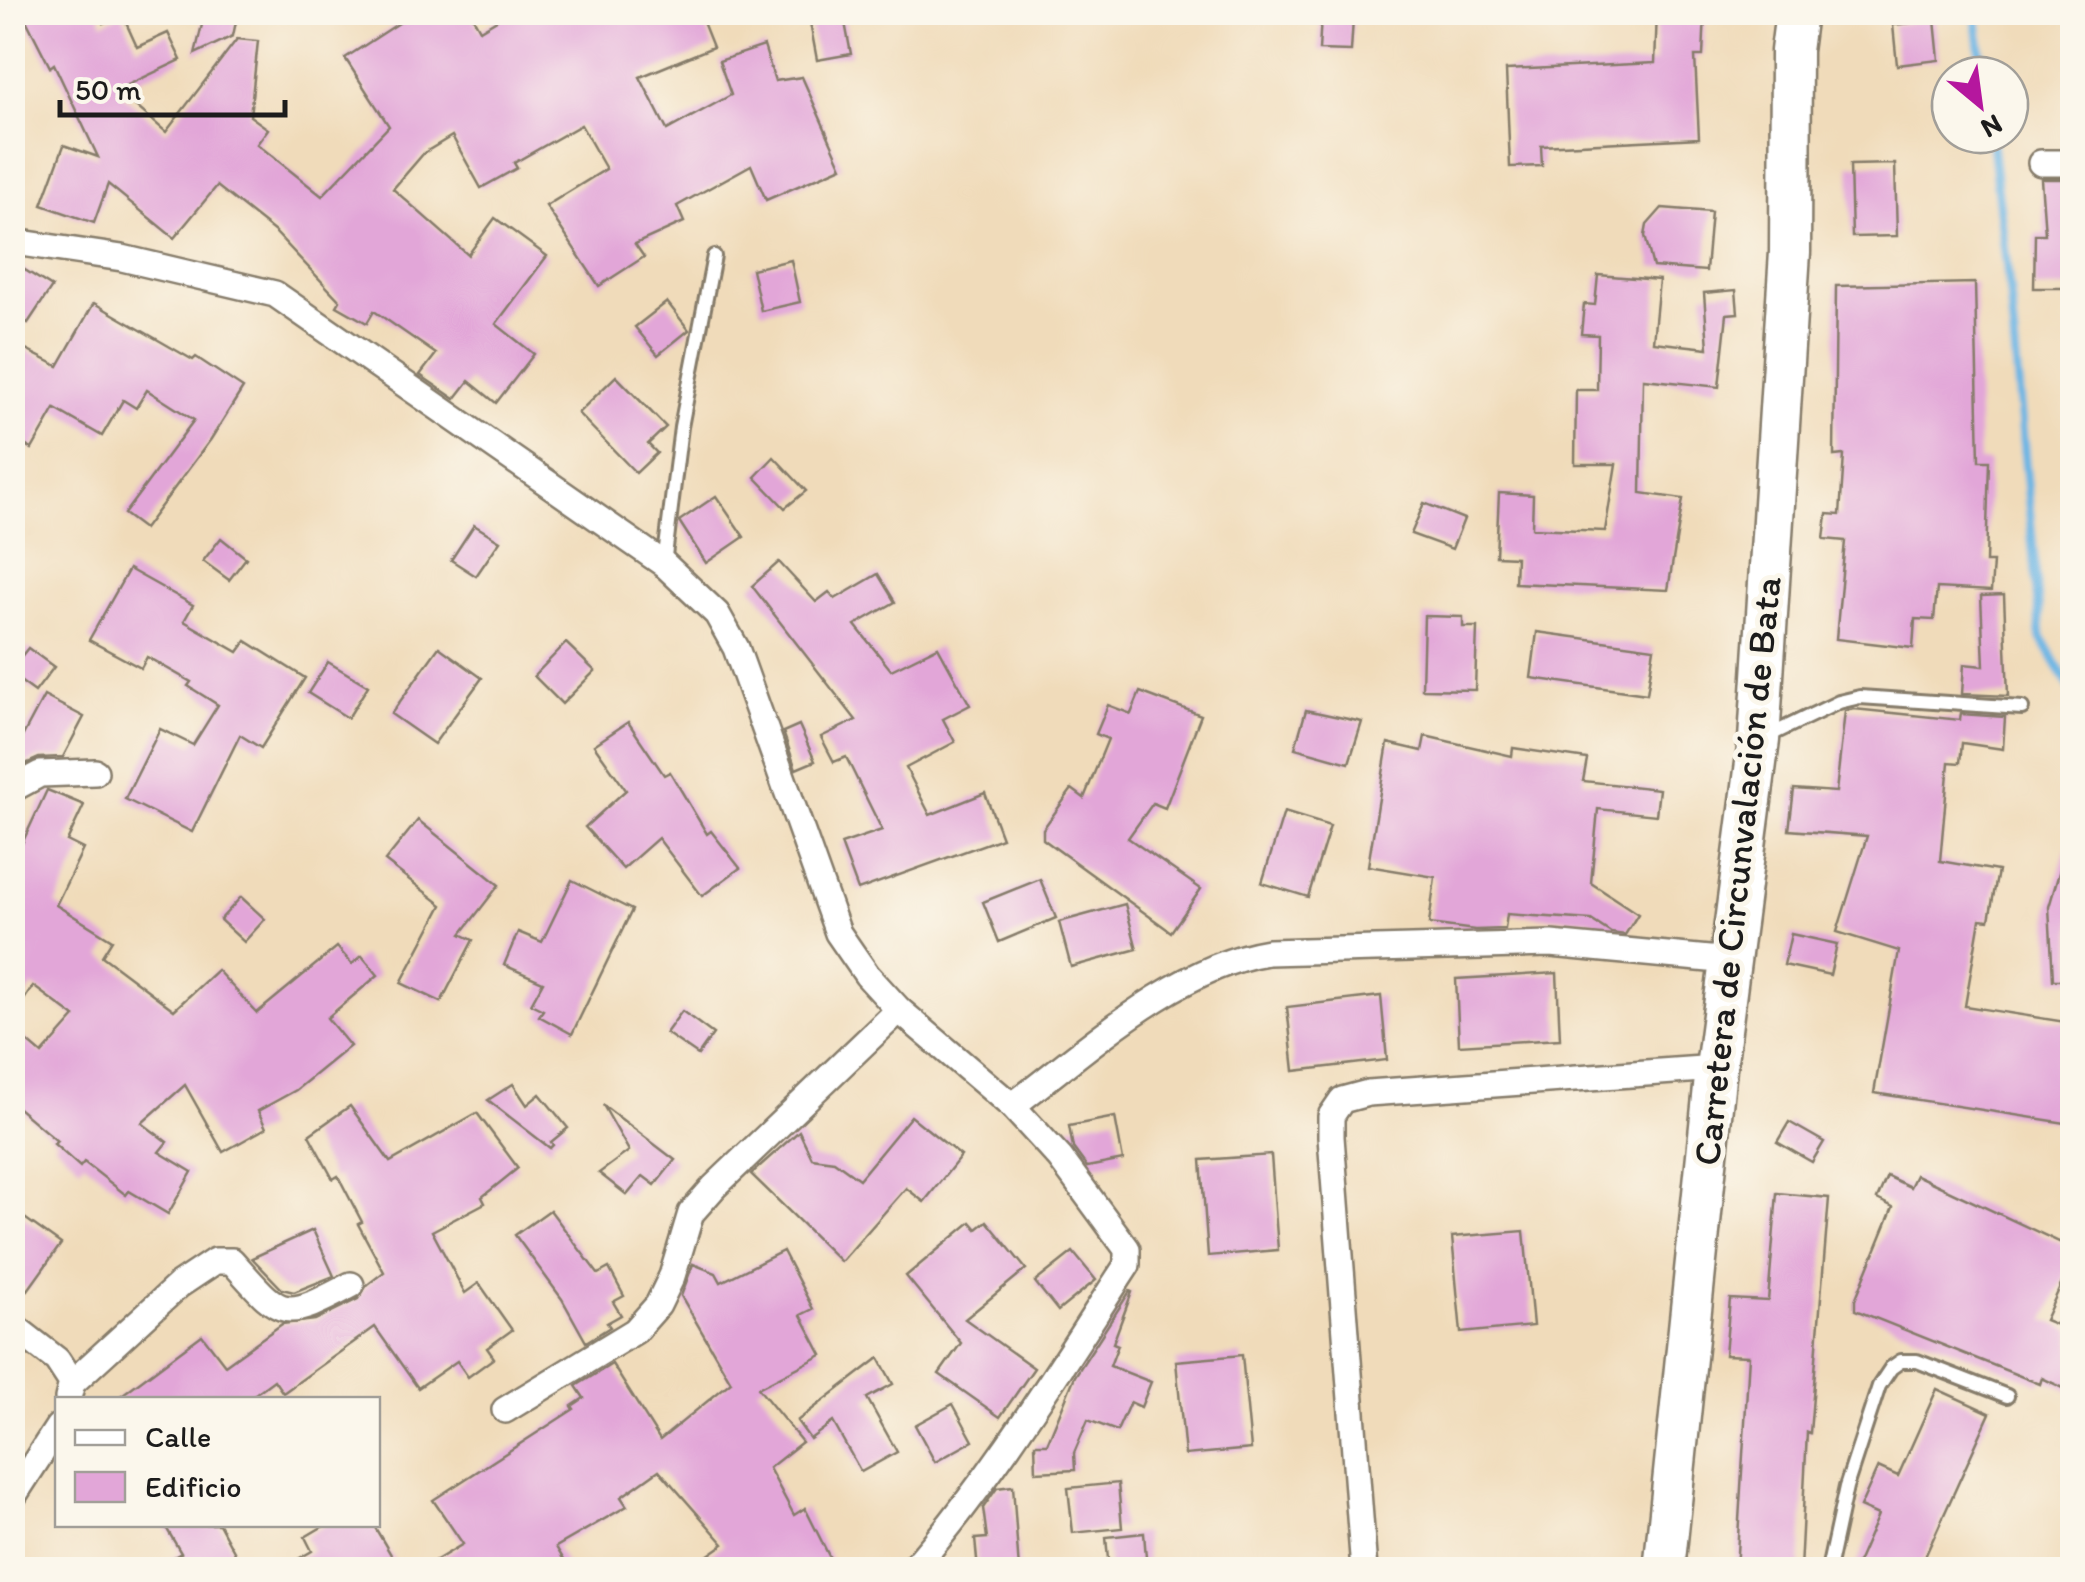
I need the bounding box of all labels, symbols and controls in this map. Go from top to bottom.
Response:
scale bar [60,55,285,117]
north arrow [1930,55,2030,155]
text: 50 m [75,71,141,108]
text: N [1976,107,2009,146]
street label: Carretera de Circunvalación de Bata [1683,574,1791,1168]
legend [55,1397,380,1527]
text: Calle [145,1418,211,1455]
text: Edificio [145,1468,241,1505]

